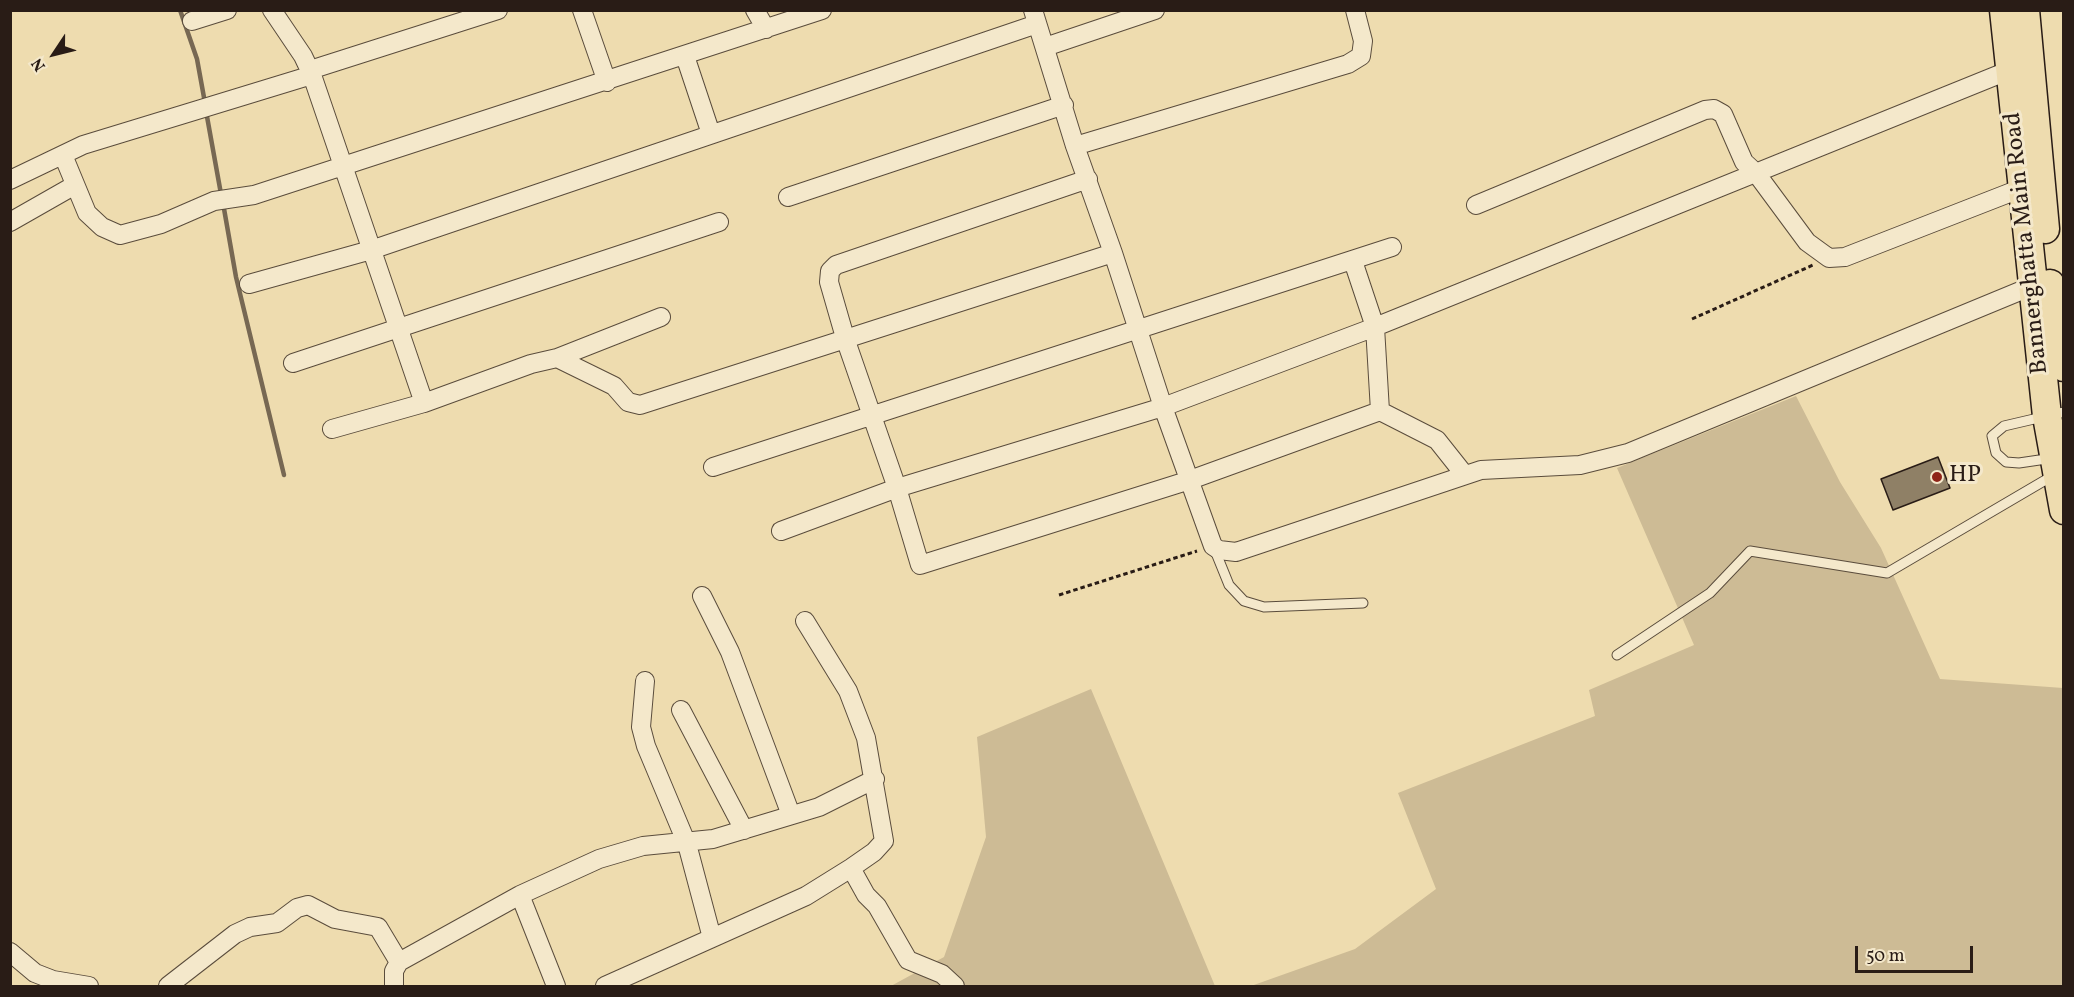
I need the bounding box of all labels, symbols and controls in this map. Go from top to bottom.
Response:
north arrow [24,24,84,84]
text: N [27,53,52,75]
street label: Bannerghatta Main Road [2000,111,2056,375]
place label: HP [1949,463,1981,491]
marker: HP [1930,470,1944,484]
scale bar [1858,934,1976,972]
text: 50 m [1866,944,1905,969]

